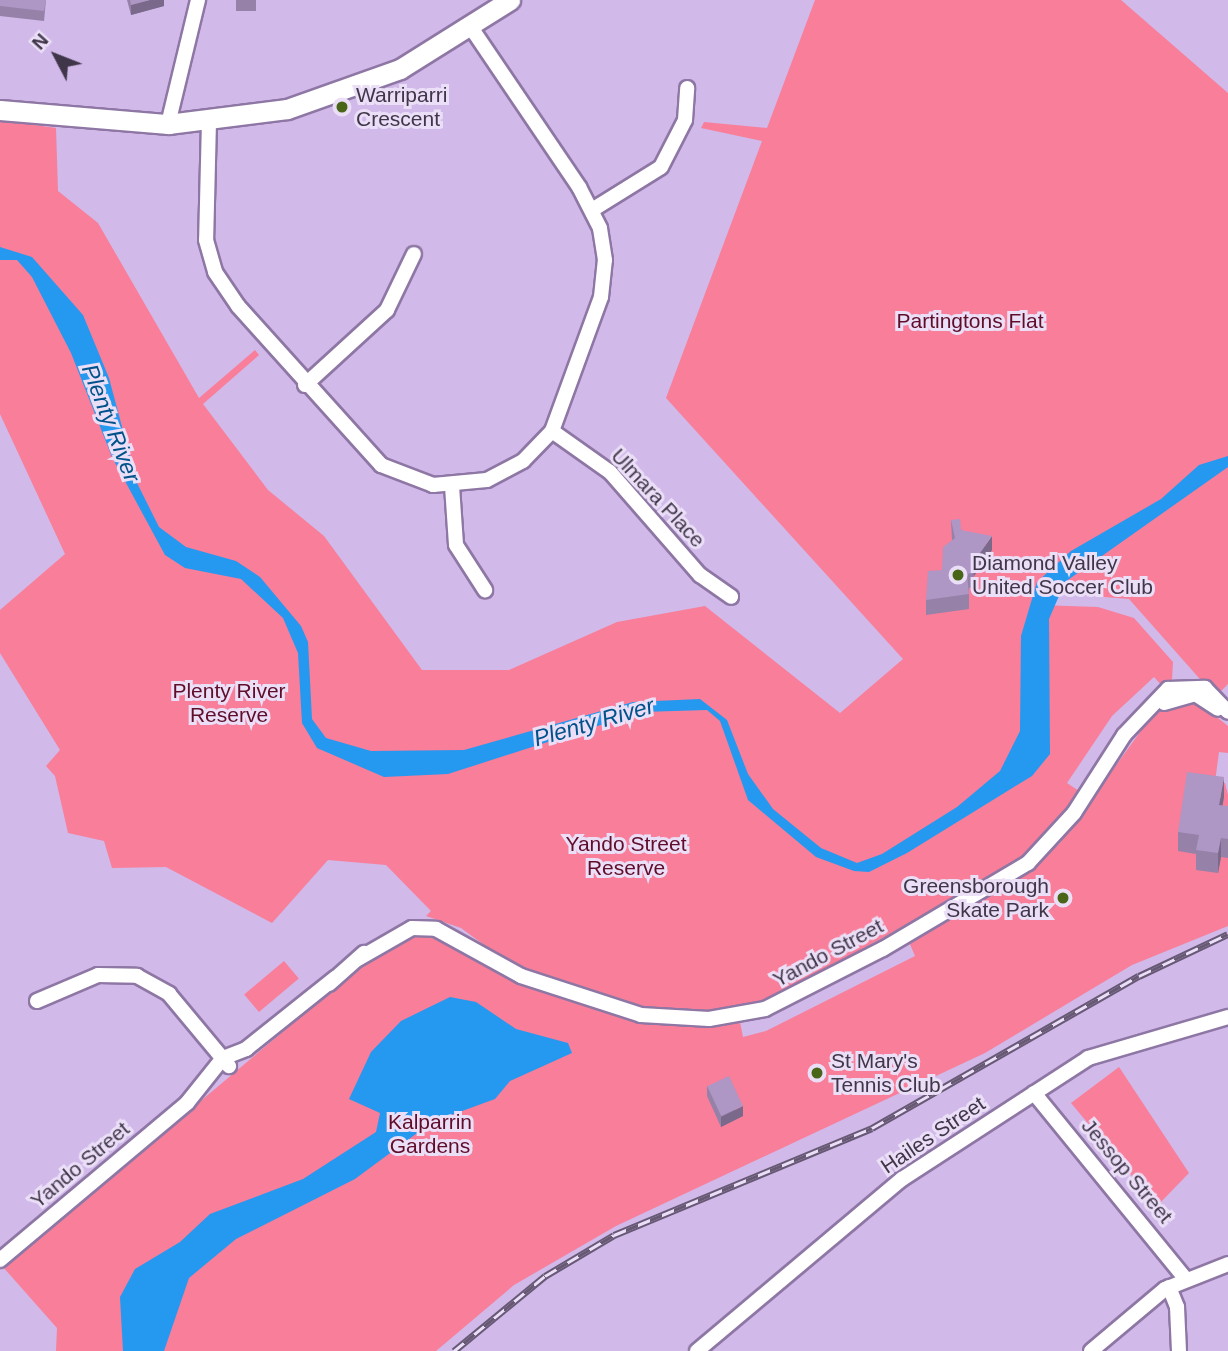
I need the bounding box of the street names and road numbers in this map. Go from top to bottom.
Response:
street label: Ulmara Place [606,443,710,553]
street label: Yando Street [769,913,887,993]
street label: Hailes Street [876,1091,990,1179]
street label: Jessop Street [1076,1114,1178,1228]
street label: Yando Street [26,1116,134,1214]

